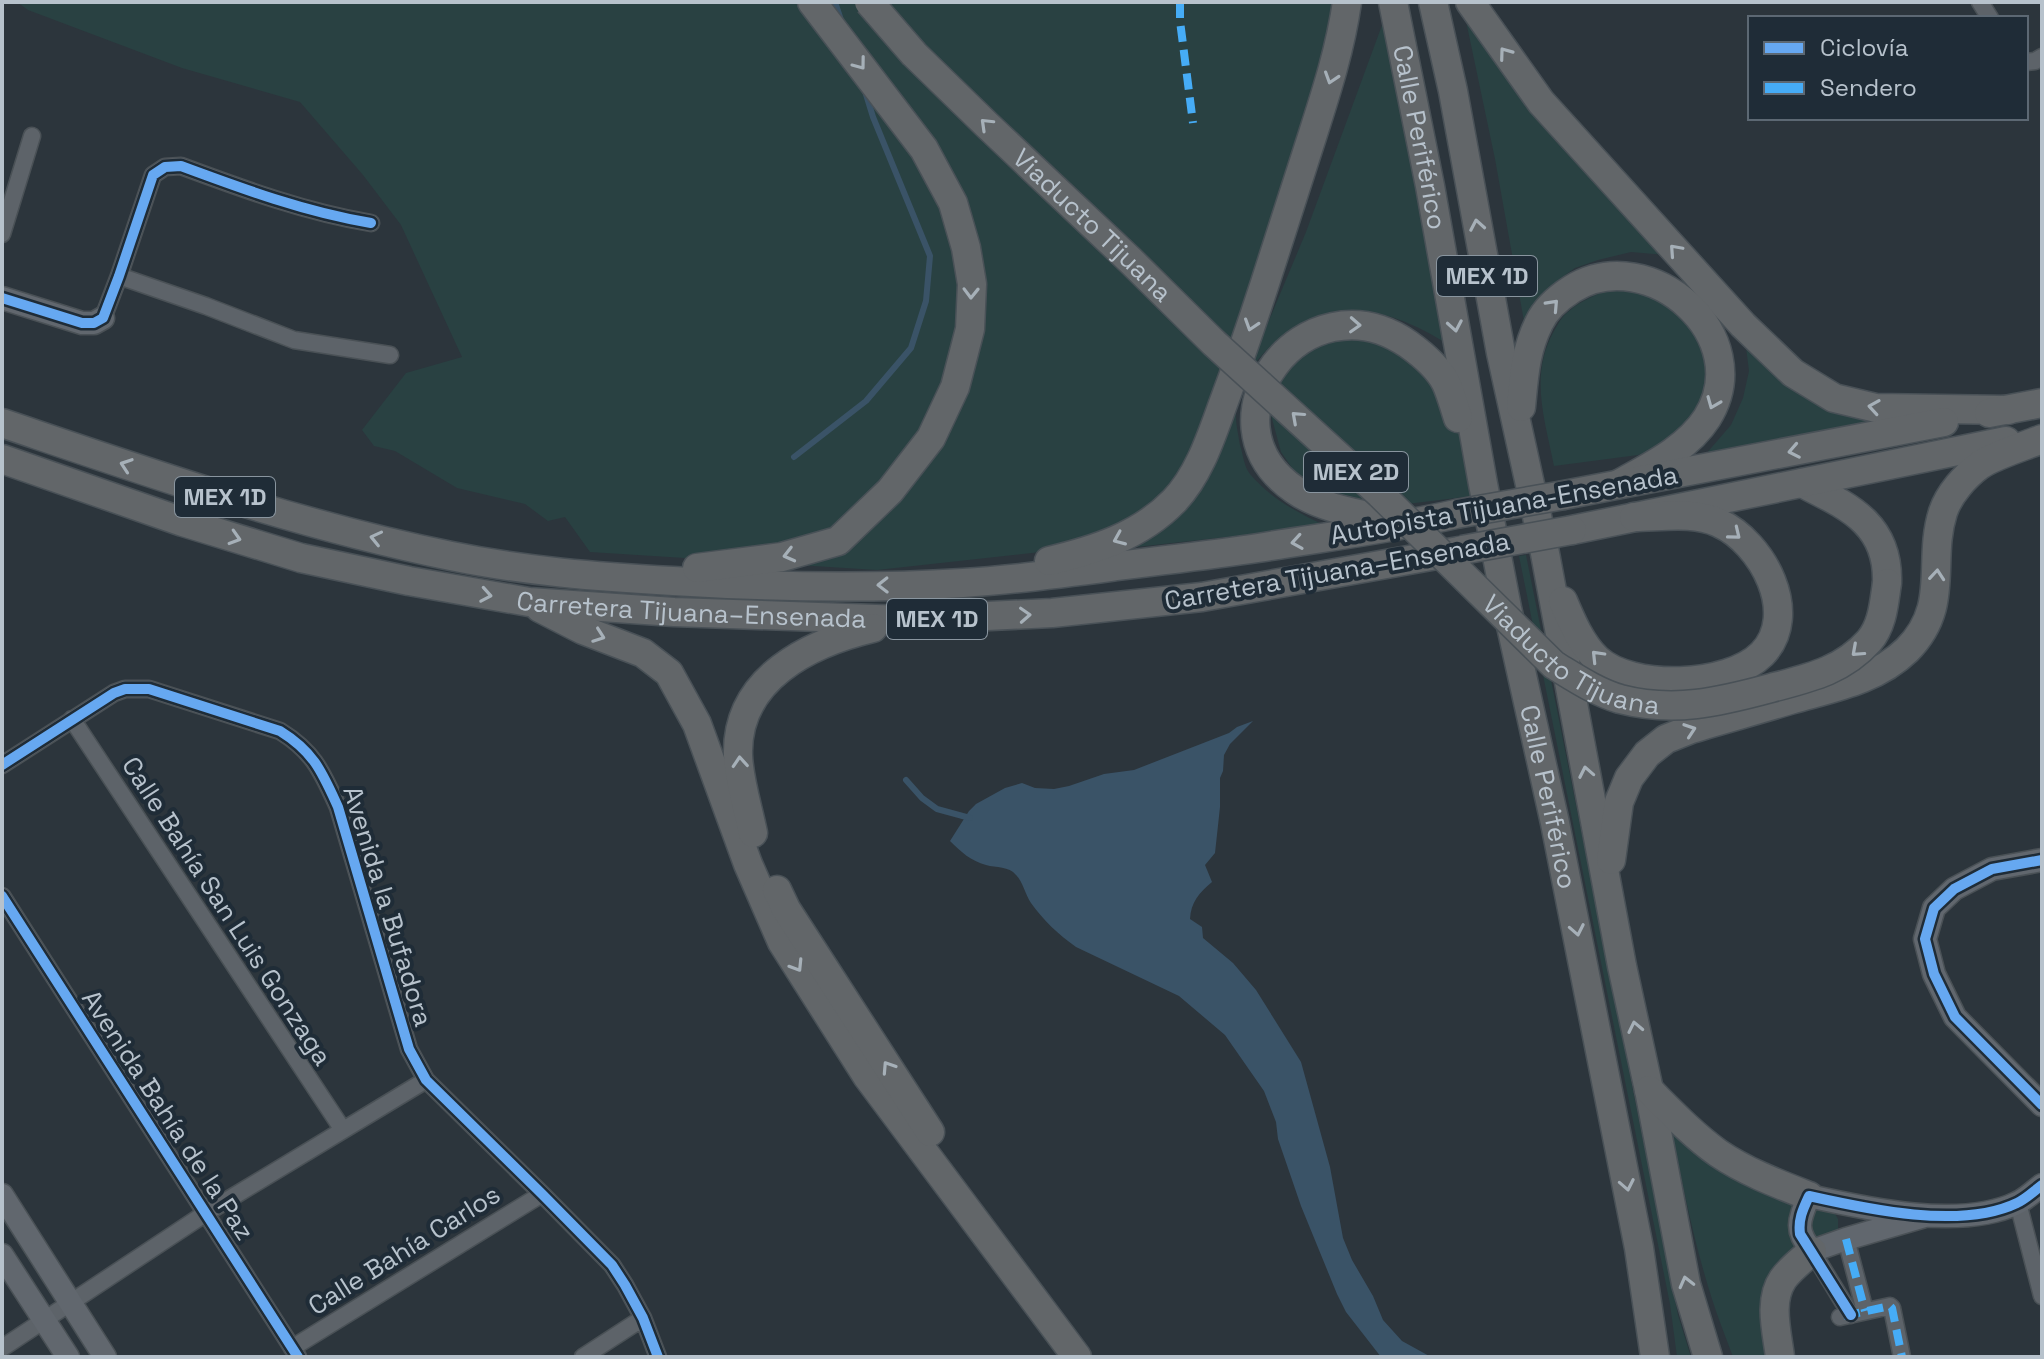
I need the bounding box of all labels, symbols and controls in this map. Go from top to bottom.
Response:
legend [1748,16,2028,120]
text: Ciclovía [1820,32,1909,63]
street label: Calle Periférico [1385,42,1454,232]
one-way arrow [1500,48,1515,62]
one-way arrow [850,55,864,70]
one-way arrow [1324,71,1340,84]
text: Sendero [1820,72,1917,103]
one-way arrow [980,119,995,133]
street label: Viaducto Tijuana [1005,141,1180,309]
one-way arrow [1470,218,1487,232]
one-way arrow [1670,244,1685,259]
road number: MEX 1D [1437,256,1537,296]
one-way arrow [962,287,980,300]
one-way arrow [1543,300,1557,315]
one-way arrow [1349,317,1362,334]
one-way arrow [1244,318,1260,332]
one-way arrow [1445,319,1462,333]
one-way arrow [1706,395,1723,409]
one-way arrow [1868,399,1881,416]
one-way arrow [1291,413,1306,427]
one-way arrow [1788,442,1801,459]
road number: MEX 2D [1304,452,1408,492]
street label: Autopista Tijuana-Ensenada [1328,458,1680,552]
one-way arrow [120,459,134,475]
road number: MEX 1D [175,477,275,517]
street label: Carretera Tijuana–Ensenada [1162,524,1512,618]
one-way arrow [1726,525,1741,539]
one-way arrow [228,529,241,545]
one-way arrow [1113,529,1127,546]
one-way arrow [369,531,383,548]
one-way arrow [1290,533,1303,550]
one-way arrow [783,545,796,562]
one-way arrow [1928,568,1945,581]
one-way arrow [876,576,889,594]
street label: Carretera Tijuana–Ensenada [514,583,867,636]
one-way arrow [479,585,493,602]
street label: Viaducto Tijuana [1475,587,1661,722]
road number: MEX 1D [887,599,987,639]
one-way arrow [1019,606,1032,623]
one-way arrow [591,626,605,642]
one-way arrow [1852,642,1867,656]
one-way arrow [1591,651,1606,665]
street label: Calle Periférico [1512,702,1585,892]
one-way arrow [1682,723,1696,739]
street label: Calle Bahía San Luis Gonzaga [114,750,340,1072]
one-way arrow [732,755,749,768]
one-way arrow [1579,765,1596,779]
street label: Avenida la Bufadora [335,782,441,1030]
one-way arrow [1567,924,1584,937]
one-way arrow [787,957,802,971]
street label: Avenida Bahía de la Paz [74,983,262,1247]
one-way arrow [1627,1021,1644,1035]
one-way arrow [883,1061,898,1076]
street label: Calle Bahía Carlos [302,1177,506,1323]
one-way arrow [1618,1178,1635,1192]
one-way arrow [1679,1276,1696,1290]

